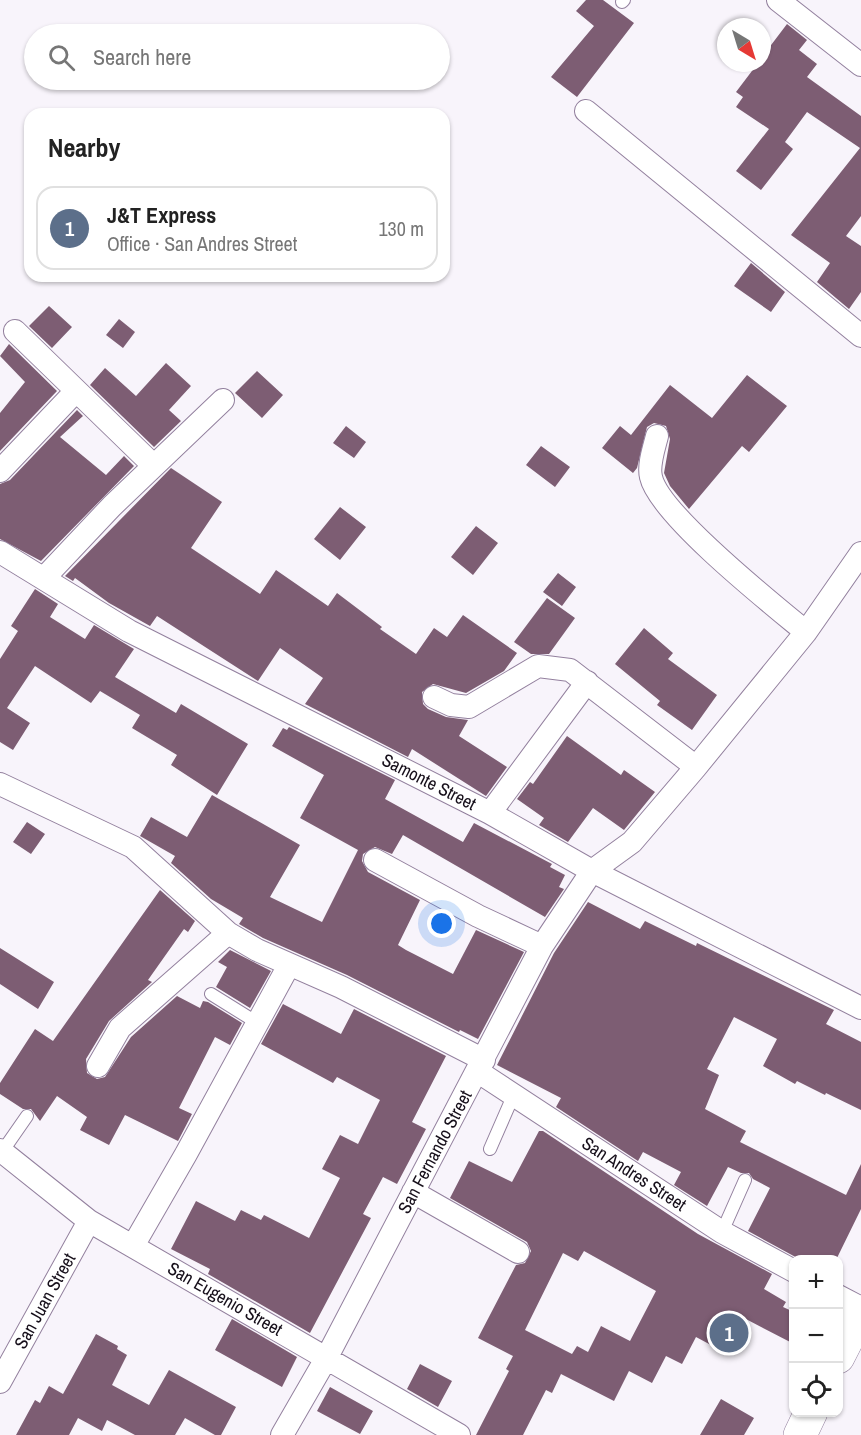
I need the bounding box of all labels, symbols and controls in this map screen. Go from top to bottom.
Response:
north arrow [717,18,771,72]
search box [24,24,450,90]
icon: search [45,41,78,74]
text: Search here [93,42,191,72]
text: Nearby [48,130,120,165]
text: J&T Express [107,200,216,230]
text: 1 [65,215,74,242]
text: 130 m [378,215,424,242]
text: Office · San Andres Street [107,230,297,257]
street label: Samonte Street [378,747,481,816]
your location [427,909,456,938]
street label: San Fernando Street [392,1086,478,1218]
street label: San Andres Street [577,1130,691,1217]
street label: San Juan Street [8,1248,81,1353]
map controls [789,1255,843,1417]
button: + [789,1255,843,1309]
street label: San Eugenio Street [163,1256,287,1342]
button: − [789,1309,843,1363]
pin: 1 [710,1310,748,1356]
button: locate [789,1363,843,1417]

